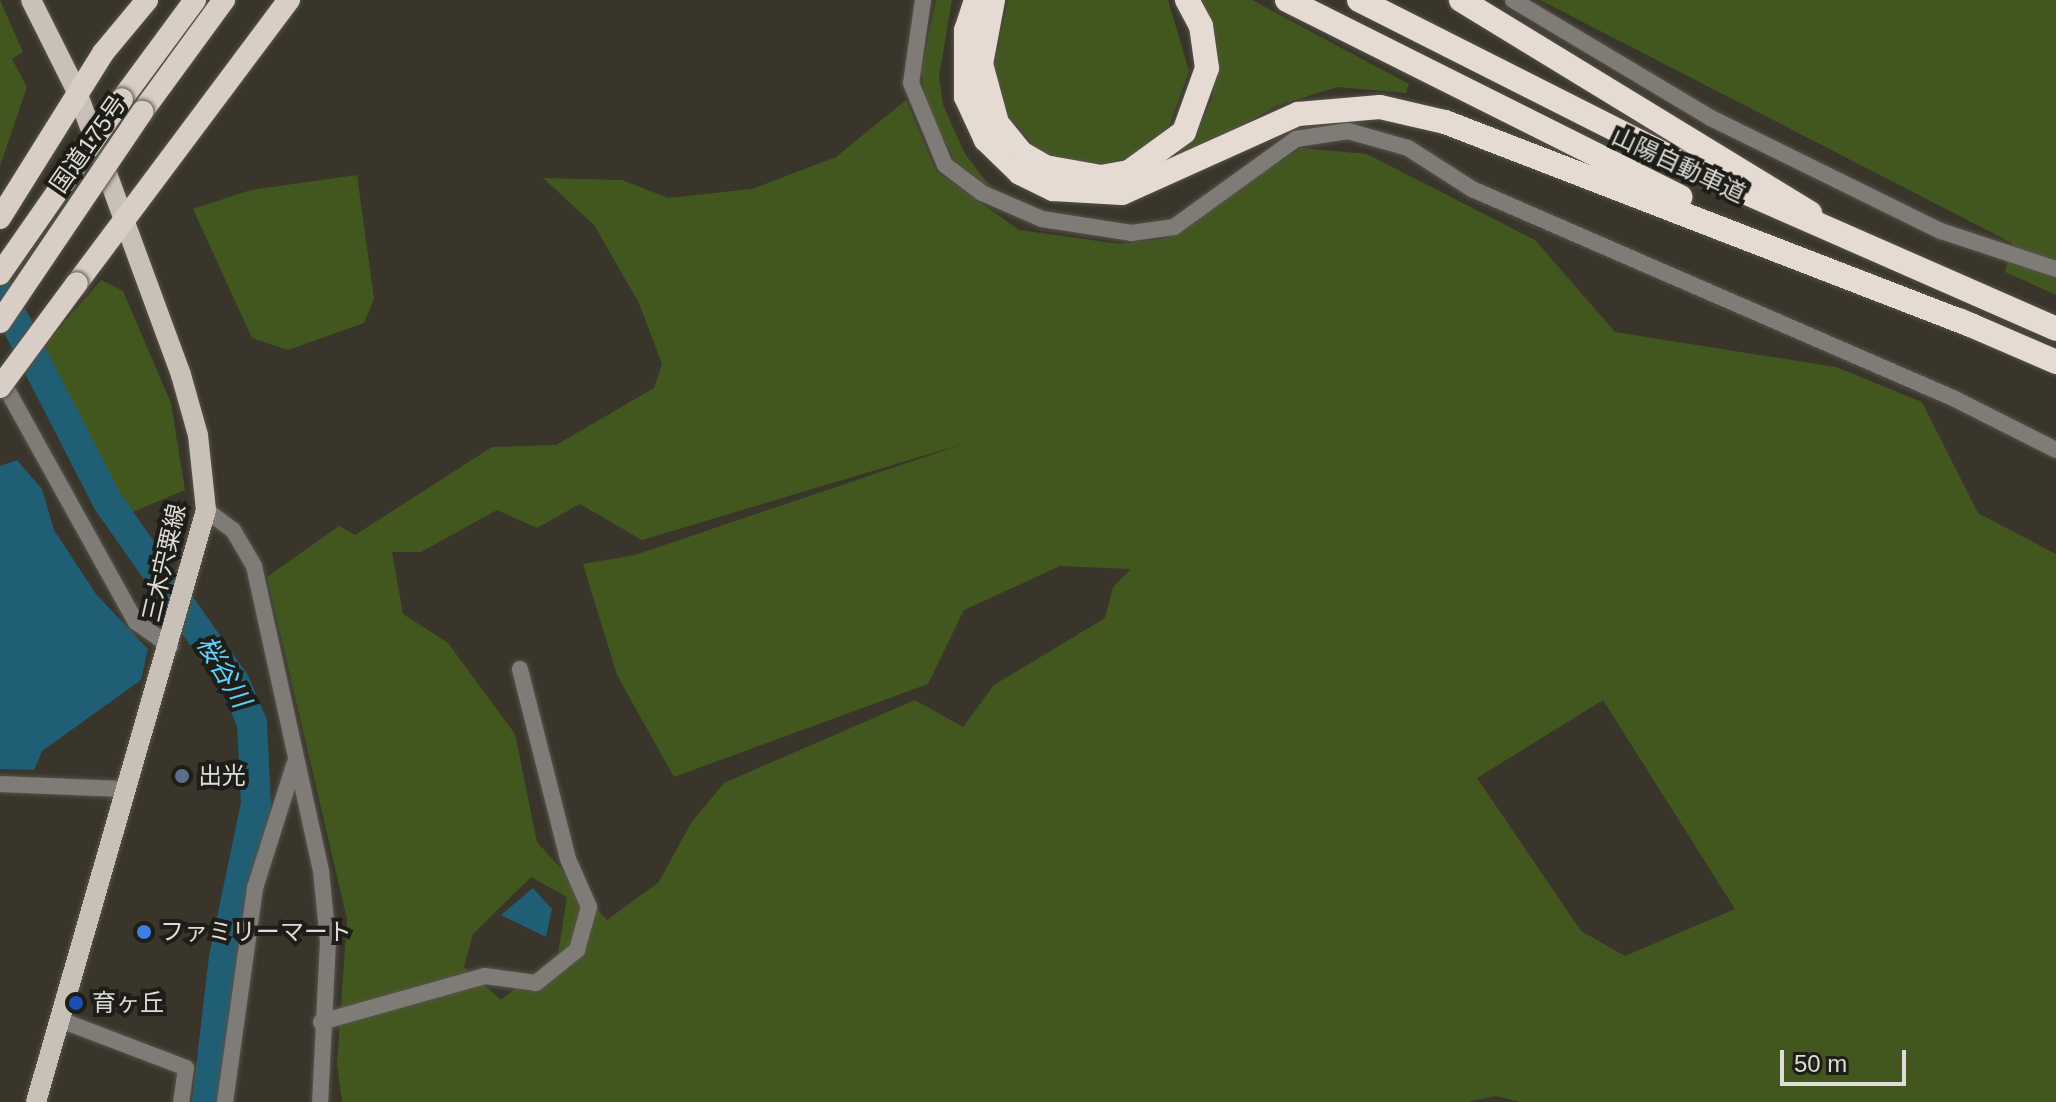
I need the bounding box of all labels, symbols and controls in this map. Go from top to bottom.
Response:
street label: 国道175号 [44,90,132,198]
street label: 山陽自動車道 [1608,122,1750,208]
street label: 三木宍粟線 [136,501,192,625]
water label: 桜谷川 [190,631,256,713]
place label: 出光 [198,762,246,790]
marker: 出光 [173,767,191,785]
place label: ファミリーマート [160,918,352,946]
marker: ファミリーマート [135,923,153,941]
place label: 育ヶ丘 [92,989,164,1017]
marker: 育ヶ丘 [67,994,85,1012]
scale bar [1784,1034,1910,1084]
text: 50 m [1794,1050,1847,1077]

